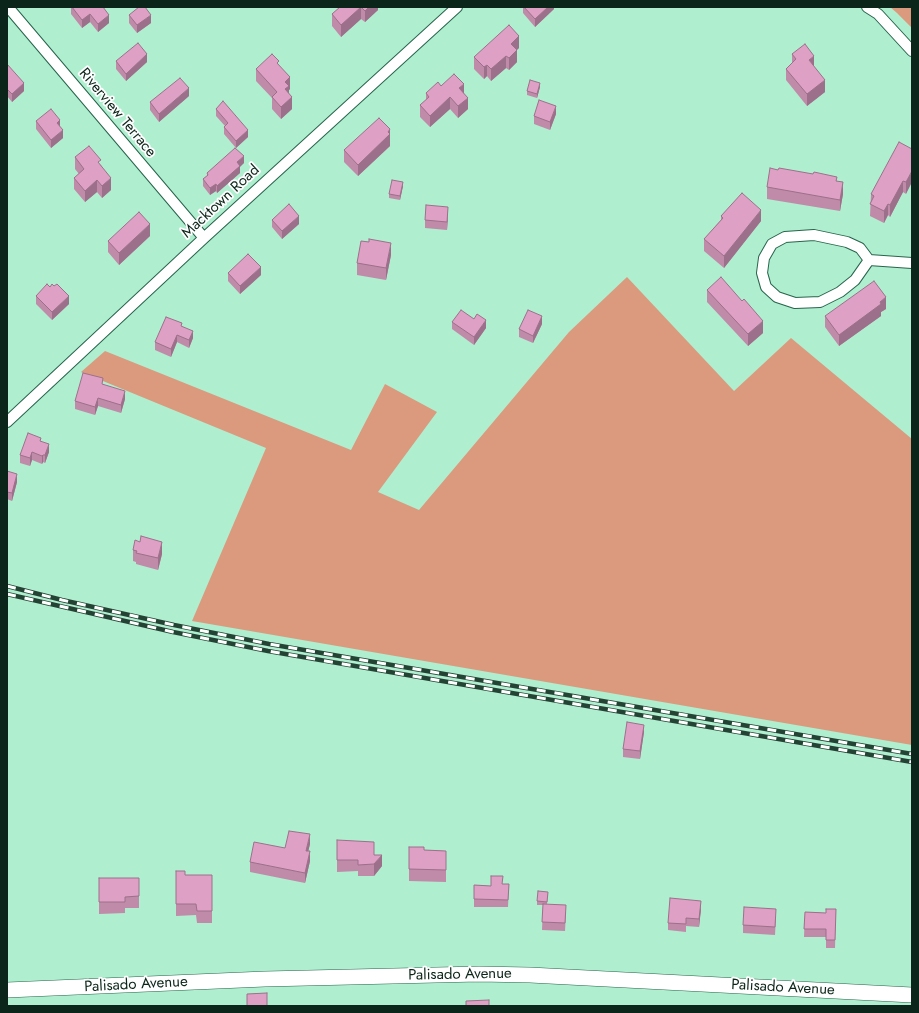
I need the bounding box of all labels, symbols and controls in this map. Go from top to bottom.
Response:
street label: Riverview Terrace [75,65,159,161]
street label: Macktown Road [178,161,264,243]
street label: Palisado Avenue [408,965,512,985]
street label: Palisado Avenue [84,973,188,997]
street label: Palisado Avenue [731,976,835,1000]

